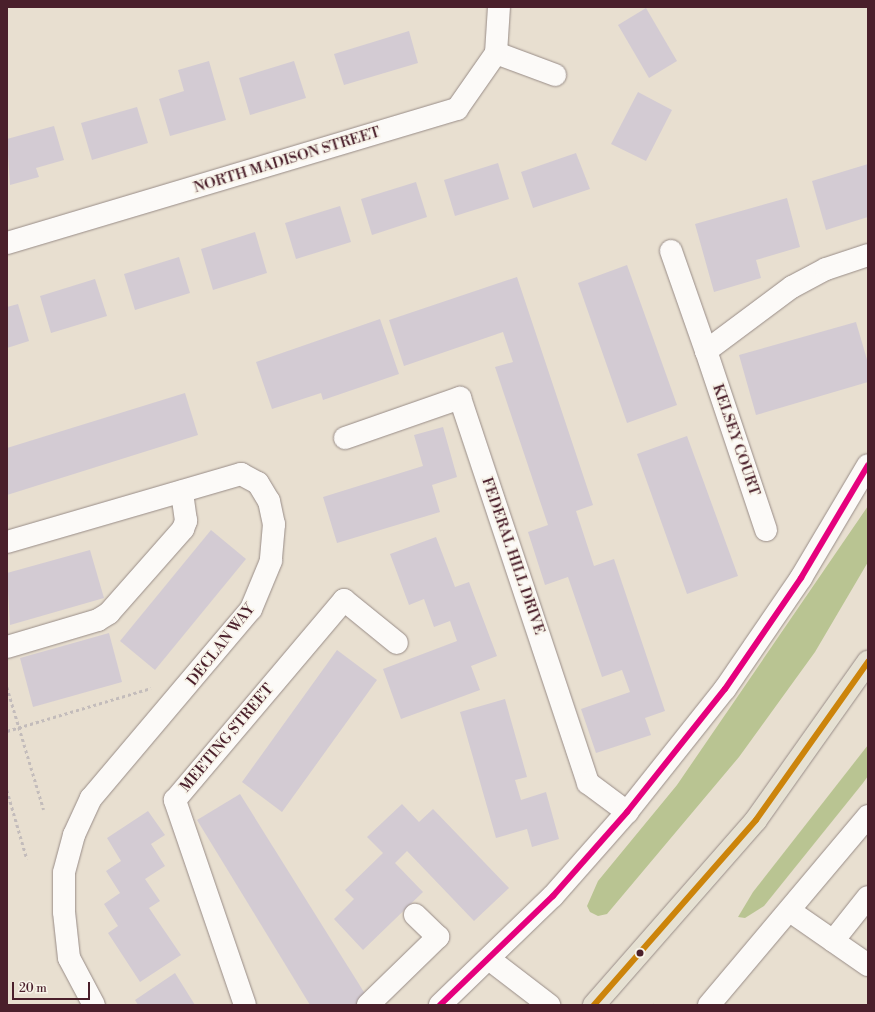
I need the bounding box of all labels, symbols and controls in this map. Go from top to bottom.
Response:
street label: NORTH MADISON STREET [191,123,383,197]
street label: KELSEY COURT [708,382,764,498]
street label: FEDERAL HILL DRIVE [478,475,548,637]
street label: DECLAN WAY [183,600,259,690]
street label: MEETING STREET [177,680,277,796]
unlabelled marker [635,948,645,958]
scale bar [14,974,92,1000]
text: 20 m [19,981,47,996]

